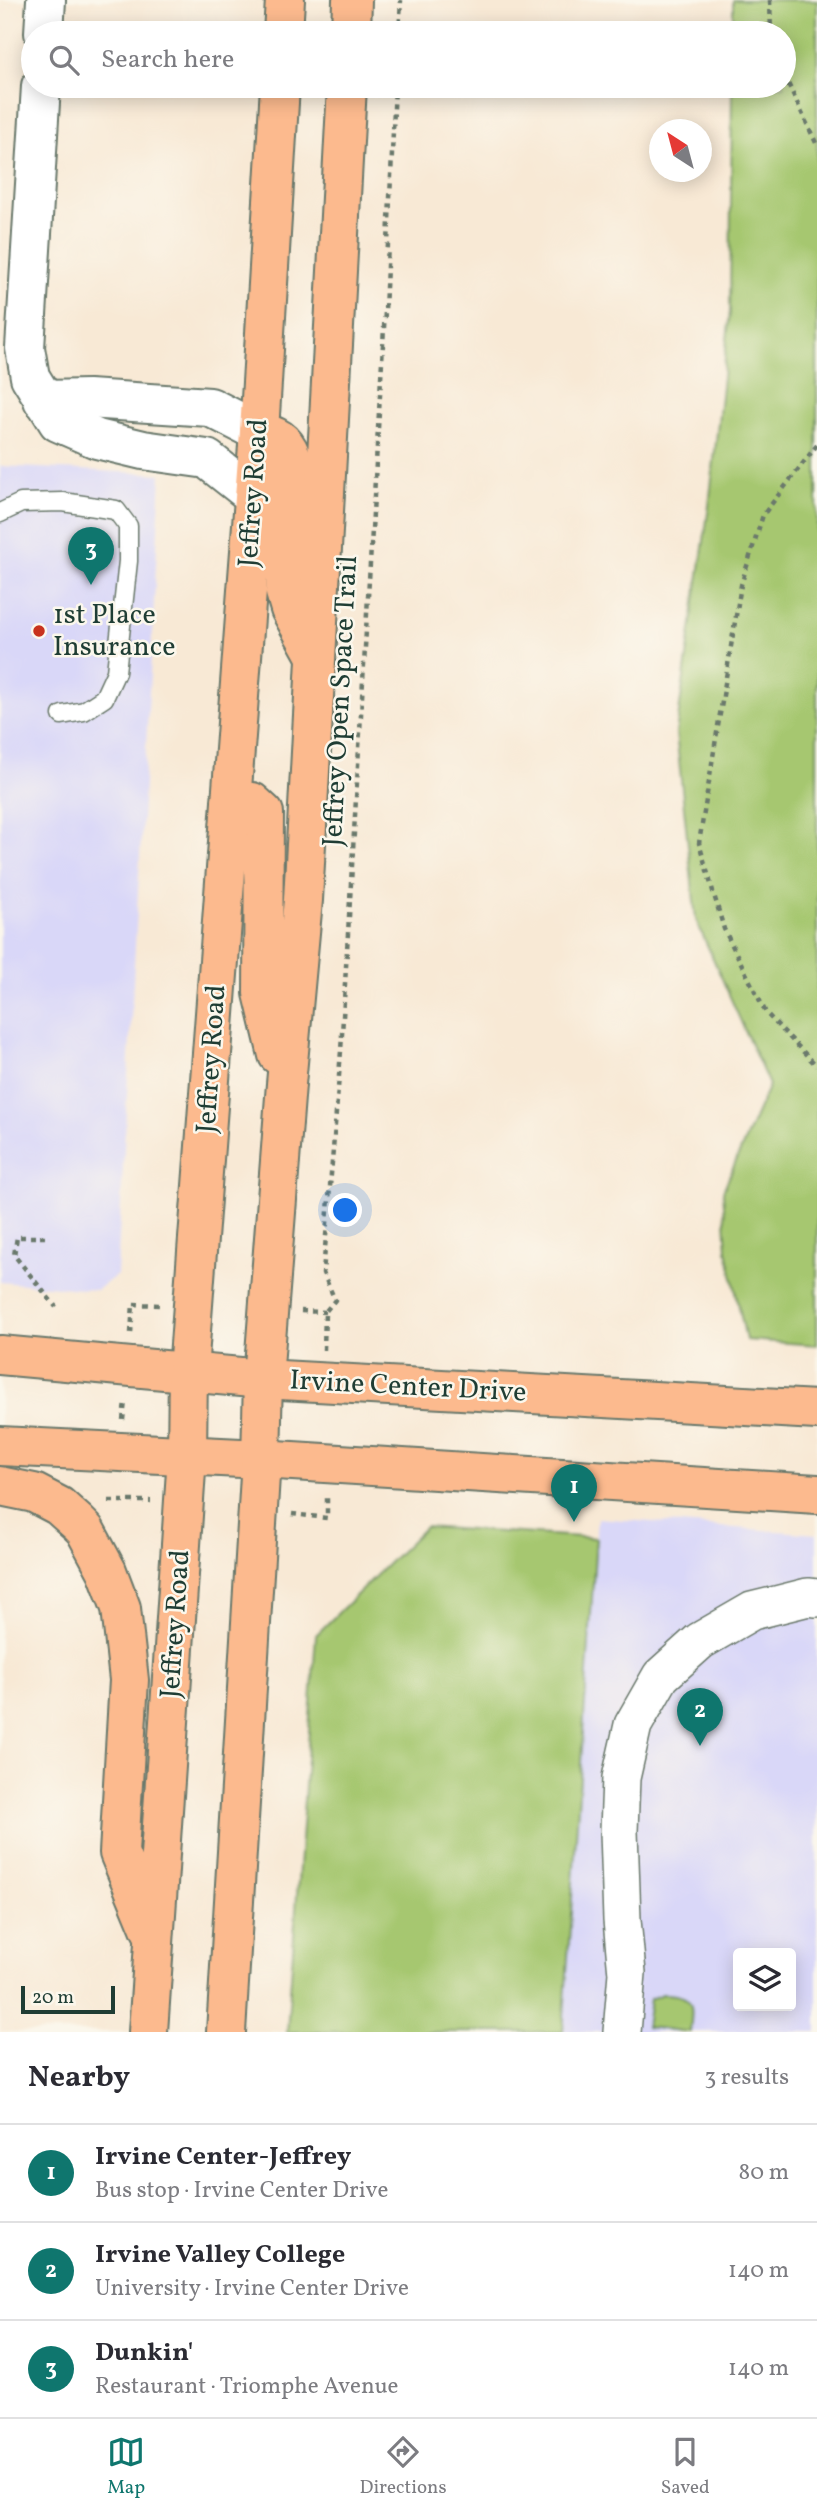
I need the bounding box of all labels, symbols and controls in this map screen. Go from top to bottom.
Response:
search box [21,21,796,98]
icon: search [45,41,83,79]
text: Search here [101,42,234,78]
north arrow [649,119,712,182]
street label: Jeffrey Road [229,417,279,569]
pin: 3 [68,527,114,585]
street label: Jeffrey Open Space Trail [314,554,368,848]
place label: 1st Place Insurance [53,596,176,667]
marker: 1st Place Insurance [31,623,47,639]
street label: Jeffrey Road [187,983,237,1135]
your location [328,1193,362,1227]
street label: Irvine Center Drive [289,1361,527,1413]
pin: 1 [551,1464,597,1522]
street label: Jeffrey Road [151,1548,201,1700]
pin: 2 [677,1688,723,1746]
map controls [733,1948,796,2011]
button: layers [733,1948,796,2011]
scale bar [21,1983,116,2015]
text: 20 m [32,1985,74,2011]
text: Nearby [28,2057,130,2099]
text: 3 results [704,2062,789,2094]
text: Irvine Center-Jeffrey [95,2139,351,2175]
text: 1 [46,2157,56,2189]
text: 80 m [739,2157,789,2189]
text: Bus stop · Irvine Center Drive [95,2175,388,2207]
text: Irvine Valley College [95,2237,345,2273]
text: 2 [45,2255,57,2287]
text: 140 m [728,2255,789,2287]
text: University · Irvine Center Drive [95,2273,409,2305]
text: Dunkin' [95,2335,193,2371]
text: 3 [45,2353,57,2385]
text: 140 m [728,2353,789,2385]
text: Restaurant · Triomphe Avenue [95,2371,399,2403]
tab: Map [107,2433,145,2501]
tab: Directions [360,2433,447,2501]
tab: Saved [661,2433,710,2501]

